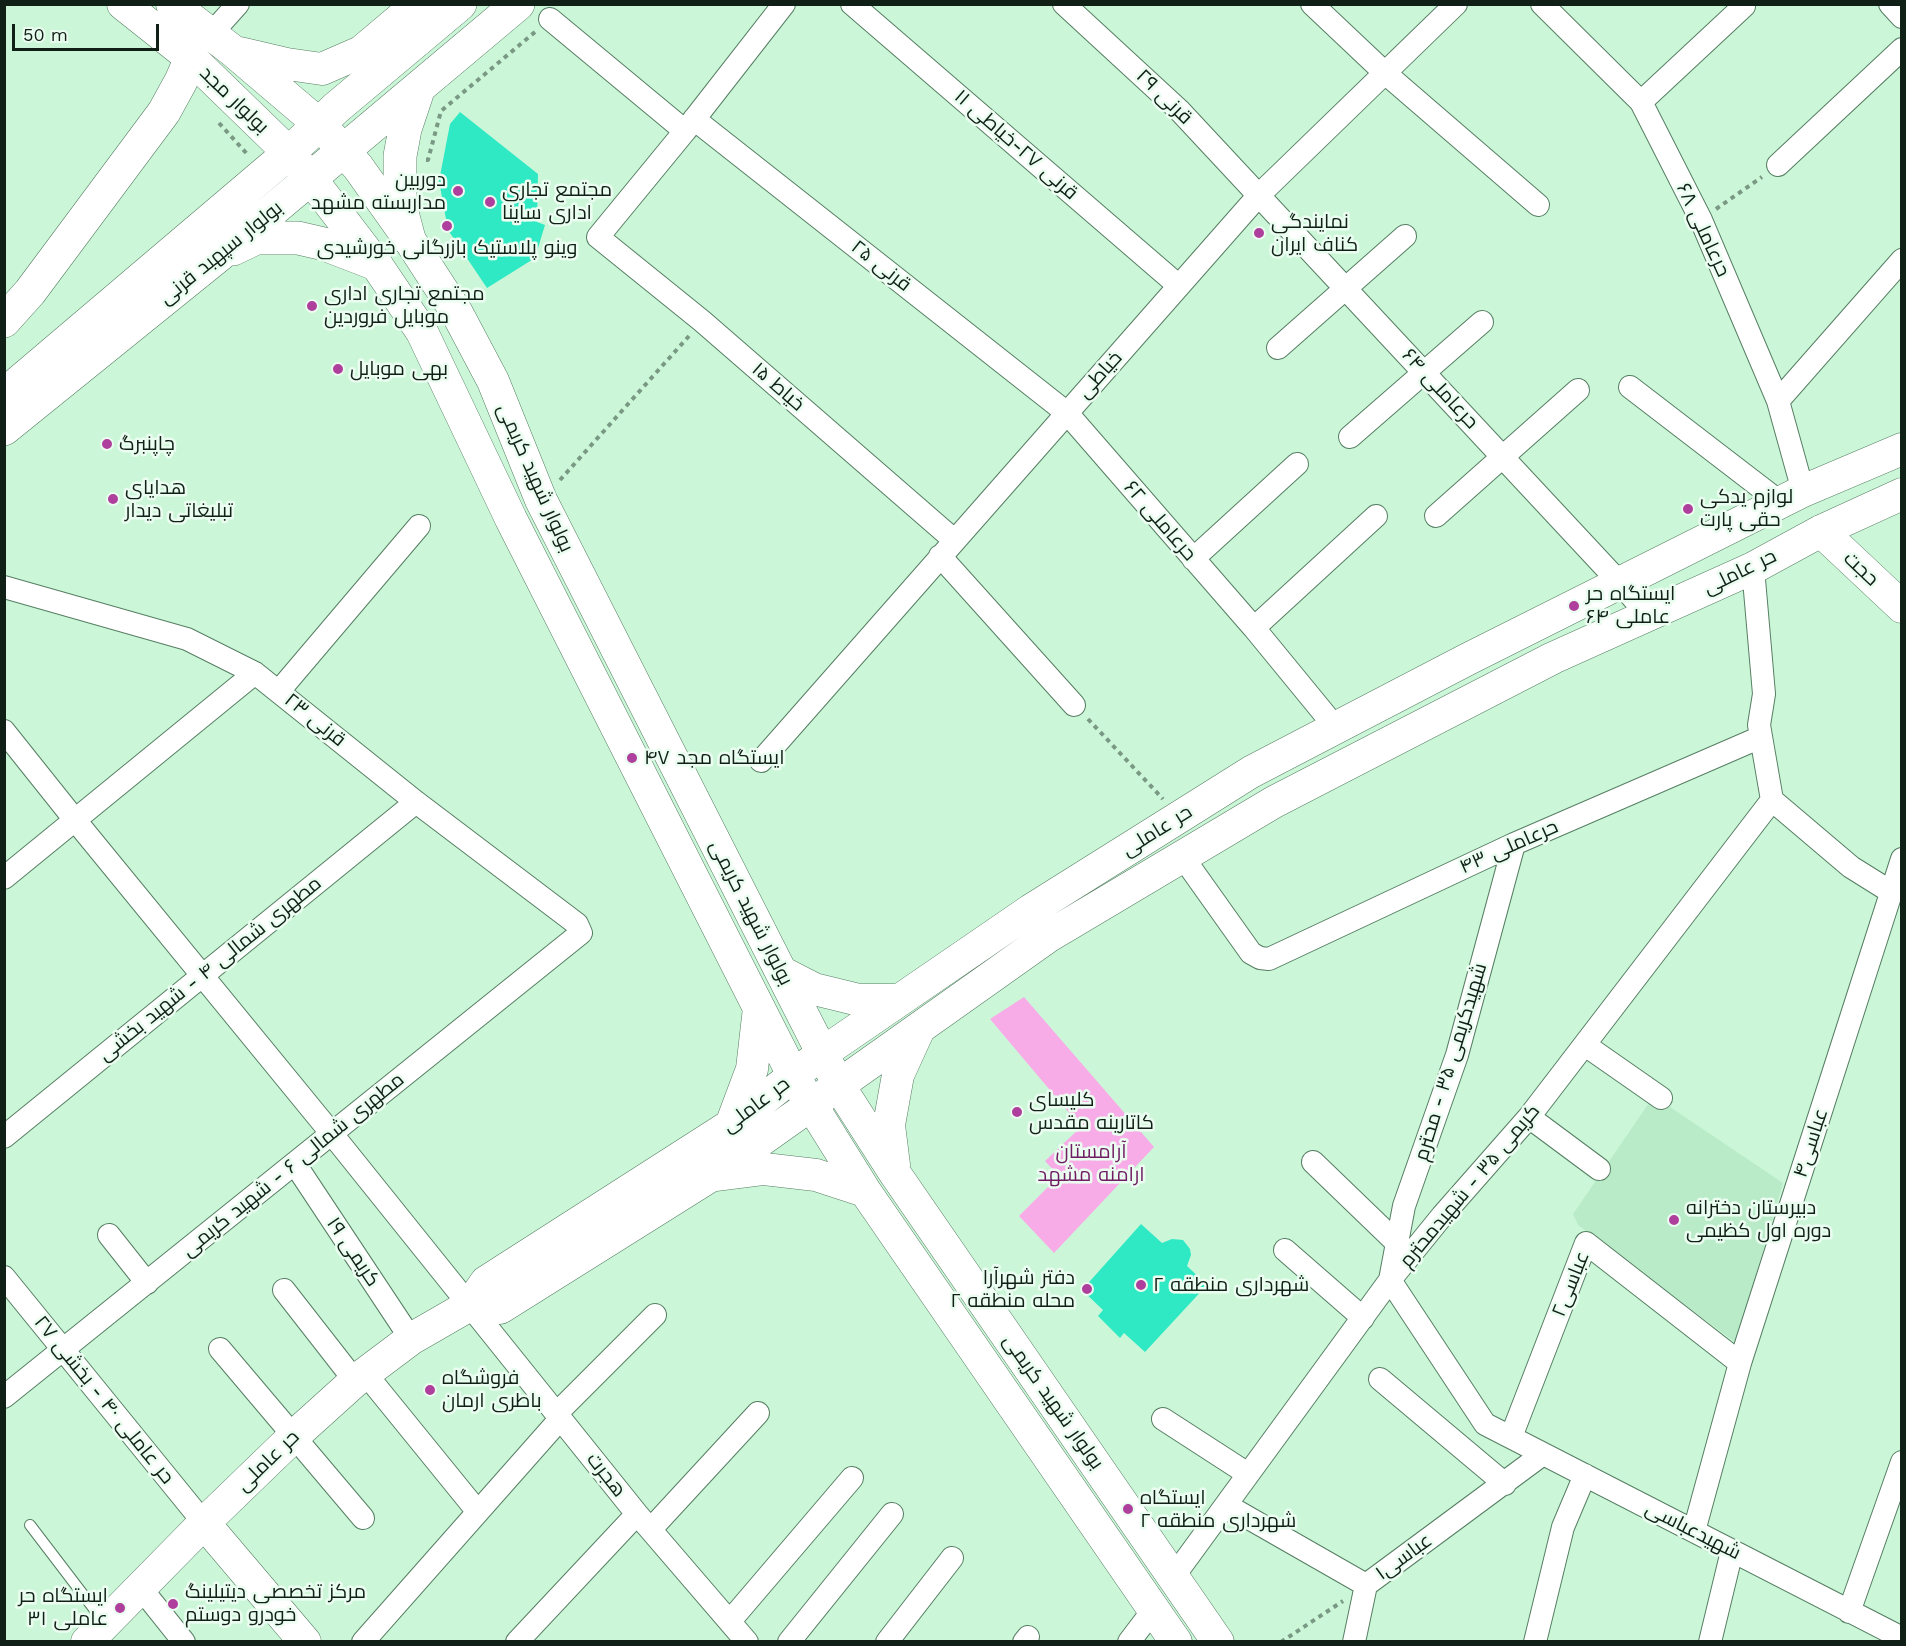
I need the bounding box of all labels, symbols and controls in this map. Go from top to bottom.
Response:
scale bar [15,12,162,50]
text: 50 m [23,24,68,45]
street label: بولوار مجد [194,61,274,139]
street label: قرنی ۲۹ [1131,64,1197,130]
street label: قرنی ۲۷-خیاطی ۱۱ [949,85,1083,205]
place label: دوربین مداربسته مشهد [311,168,446,215]
place label: مجتمع تجاری اداری ساینا [502,178,612,225]
street label: حرعاملی ۶۸ [1671,179,1735,281]
marker: دوربین مداربسته مشهد [451,184,465,198]
marker: مجتمع تجاری اداری ساینا [483,195,497,209]
street label: بولوار سپهبد قرنی [155,196,287,310]
place label: نمایندگی کناف ایران [1271,210,1358,257]
marker: وینو پلاستیک بازرگانی خورشیدی [440,219,454,233]
marker: نمایندگی کناف ایران [1252,226,1266,240]
street label: قرنی ۲۵ [846,235,916,297]
place label: وینو پلاستیک بازرگانی خورشیدی [317,236,577,260]
place label: مجتمع تجاری اداری موبایل فروردین [324,282,485,329]
marker: مجتمع تجاری اداری موبایل فروردین [305,299,319,313]
street label: حرعاملی ۶۴ [1397,344,1483,434]
street label: خیاطی [1073,346,1127,404]
place label: بهی موبایل [350,357,448,381]
street label: خیاط ۱۵ [747,358,809,416]
marker: بهی موبایل [331,362,345,376]
street label: بولوار شهید کریمی [492,400,578,556]
place label: چاپنبرگ [119,432,175,456]
marker: چاپنبرگ [100,437,114,451]
place label: هدایای تبلیغاتی دیدار [125,476,233,523]
street label: حرعاملی ۶۲ [1119,476,1201,566]
place label: لوازم یدکی حقی پارت [1700,485,1793,532]
marker: هدایای تبلیغاتی دیدار [106,492,120,506]
marker: لوازم یدکی حقی پارت [1681,502,1695,516]
street label: حر عاملی [1700,544,1780,600]
street label: حجت [1838,547,1884,591]
place label: ایستگاه حر عاملی ۶۴ [1586,582,1675,629]
marker: ایستگاه حر عاملی ۶۴ [1567,599,1581,613]
street label: قرنی ۲۳ [279,688,351,752]
place label: ایستگاه مجد ۴۷ [644,746,785,770]
marker: ایستگاه مجد ۴۷ [625,751,639,765]
street label: حر عاملی [1117,800,1197,862]
street label: حرعاملی ۴۳ [1456,815,1562,879]
street label: بولوار شهید کریمی [704,836,798,990]
street label: مطهری شمالی ۴ - شهید بخشی [94,871,326,1067]
street label: شهیدکریمی ۳۵ - محترم [1409,960,1493,1164]
street label: مطهری شمالی ۶ - شهید کریمی [177,1068,409,1262]
street label: حر عاملی [718,1072,794,1138]
place label: کلیسای کاتارینه مقدس [1029,1088,1154,1135]
street label: کریمی ۳۵ - شهیدمحترم [1395,1099,1545,1273]
marker: کلیسای کاتارینه مقدس [1010,1105,1024,1119]
street label: عباسی۴ [1789,1105,1833,1181]
park label: آرامستان ارامنه مشهد [1037,1140,1145,1187]
place label: دبیرستان دخترانه دوره اول کظیمی [1686,1196,1831,1243]
street label: کریمی ۱۹ [321,1213,385,1291]
marker: دبیرستان دخترانه دوره اول کظیمی [1667,1213,1681,1227]
street label: عباسی۲ [1547,1248,1595,1320]
place label: دفتر شهرآرا محله منطقه ۲ [950,1266,1075,1313]
place label: شهرداری منطقه ۲ [1153,1273,1309,1297]
marker: شهرداری منطقه ۲ [1134,1278,1148,1292]
marker: دفتر شهرآرا محله منطقه ۲ [1080,1282,1094,1296]
street label: حر عاملی ۴۰ - بخشی ۲۷ [29,1311,179,1489]
street label: بولوار شهید کریمی [997,1330,1109,1474]
place label: فروشگاه باطری ارمان [442,1366,542,1413]
marker: فروشگاه باطری ارمان [423,1383,437,1397]
street label: حر عاملی [231,1425,305,1497]
street label: هجرت [581,1448,631,1502]
place label: ایستگاه شهرداری منطقه ۲ [1140,1486,1296,1533]
street label: شهیدعباسی [1641,1497,1745,1565]
marker: ایستگاه شهرداری منطقه ۲ [1121,1502,1135,1516]
street label: عباسی۱ [1371,1528,1437,1586]
place label: مرکز تخصصی دیتیلینگ خودرو دوستم [185,1580,366,1627]
place label: ایستگاه حر عاملی ۳۱ [19,1584,108,1631]
marker: مرکز تخصصی دیتیلینگ خودرو دوستم [166,1597,180,1611]
marker: ایستگاه حر عاملی ۳۱ [113,1601,127,1615]

